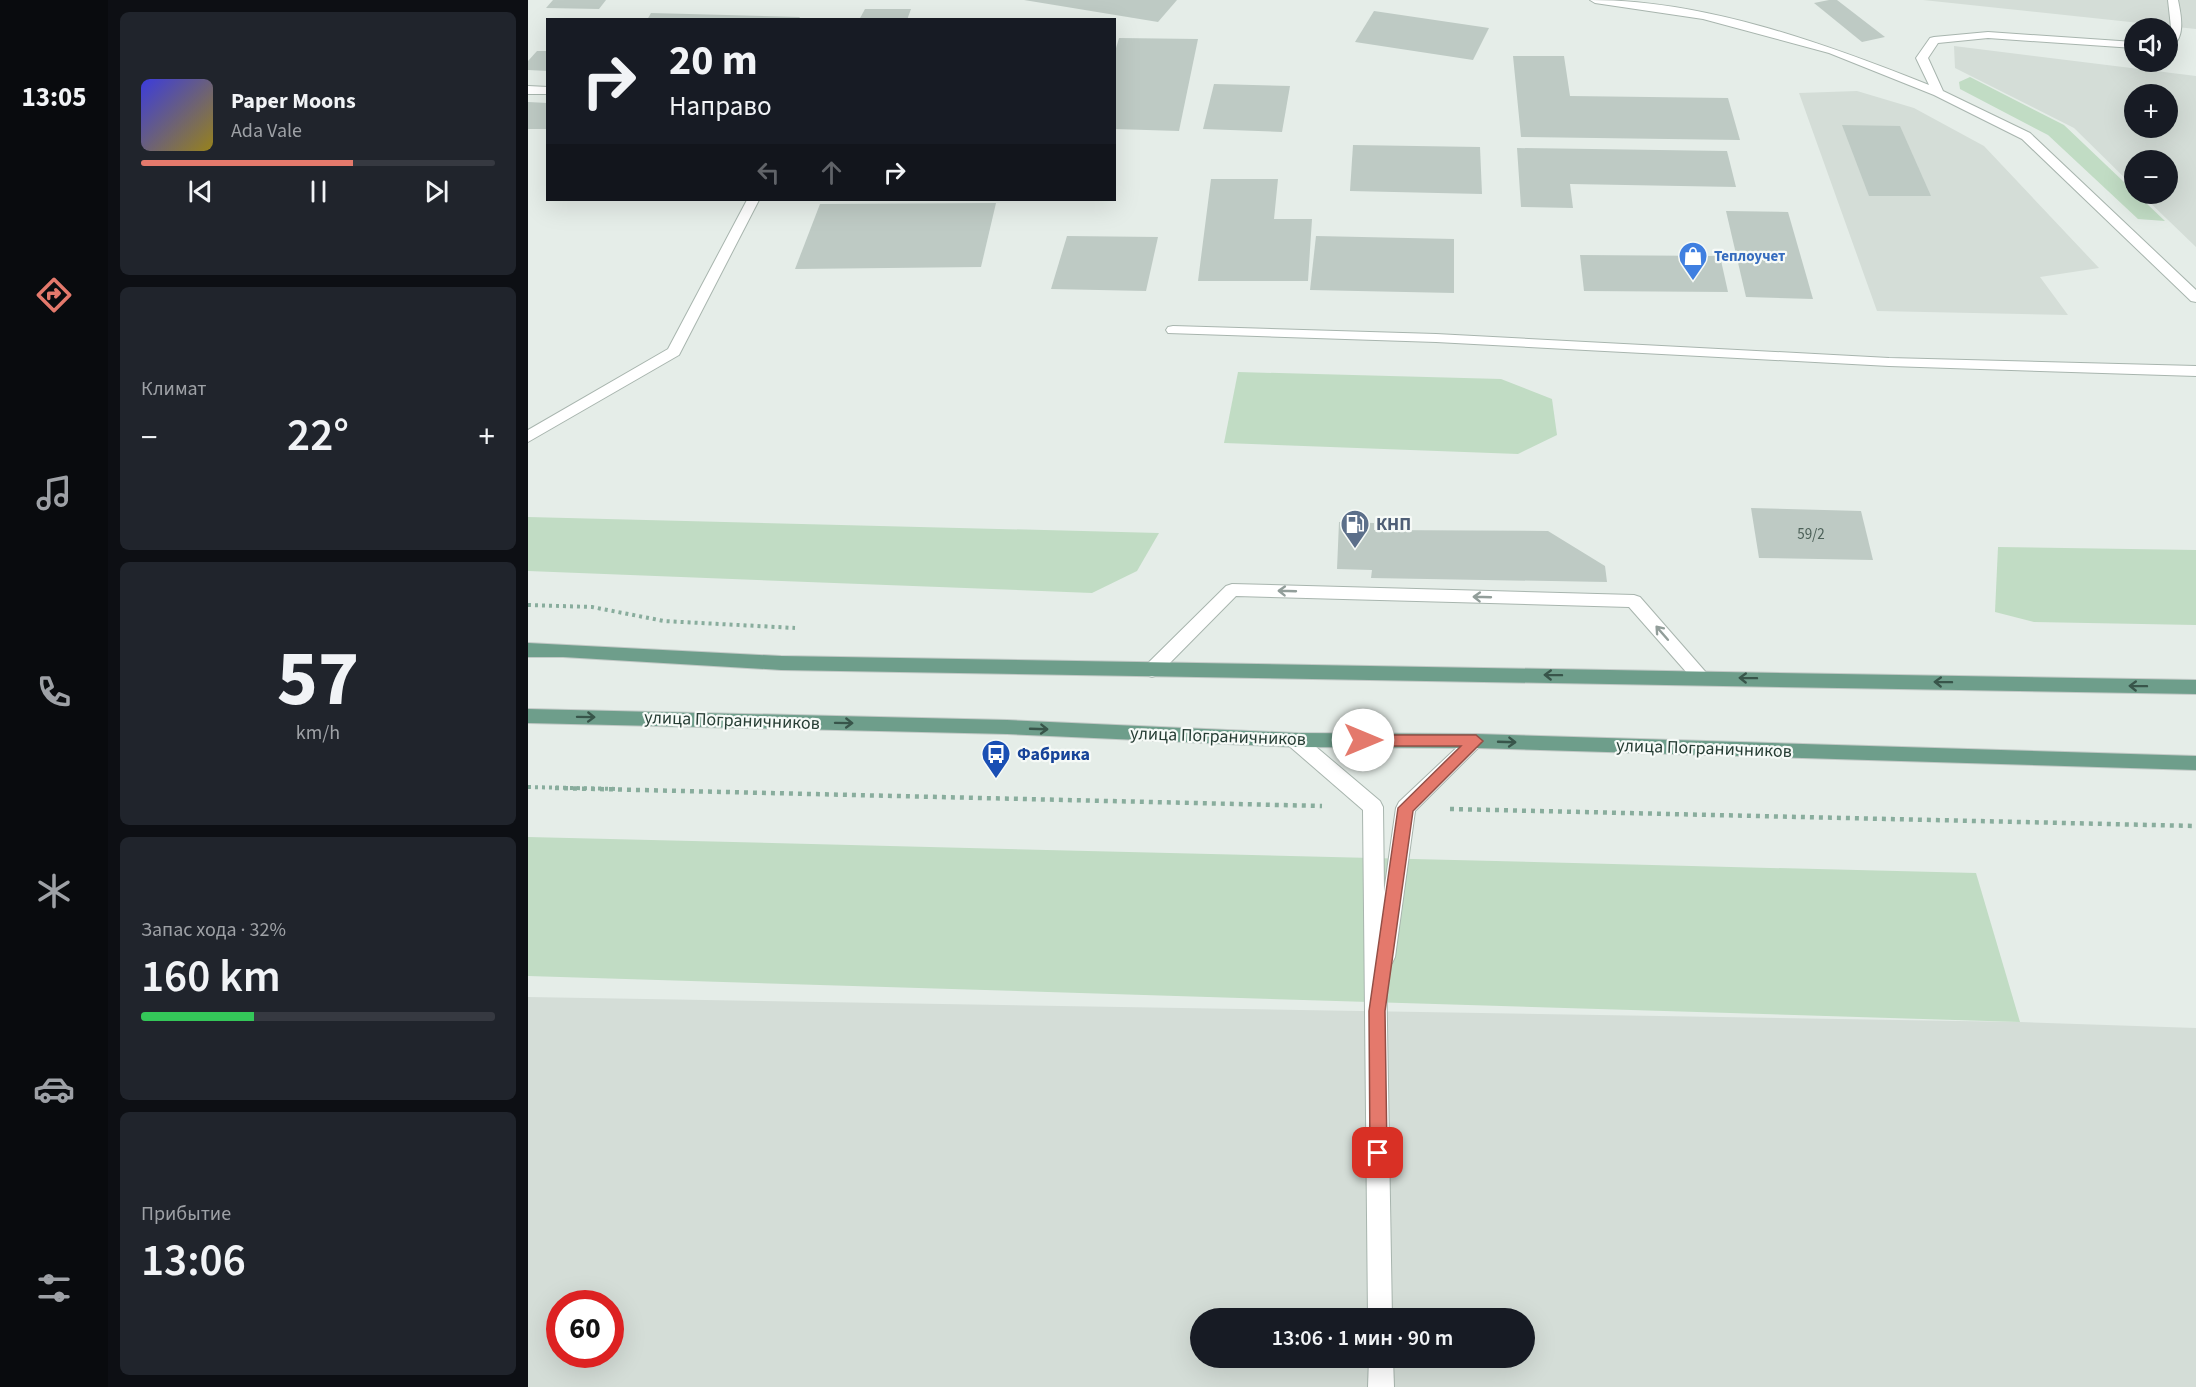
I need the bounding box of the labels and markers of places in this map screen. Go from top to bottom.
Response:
shop icon: Теплоучет [1677,240,1709,282]
place label: Теплоучет [1714,246,1785,267]
fuel station icon: КНП [1339,508,1371,550]
place label: КНП [1376,512,1411,537]
bus stop icon: Фабрика [980,738,1012,780]
place label: Фабрика [1017,742,1090,767]
pin [1352,1127,1403,1178]

